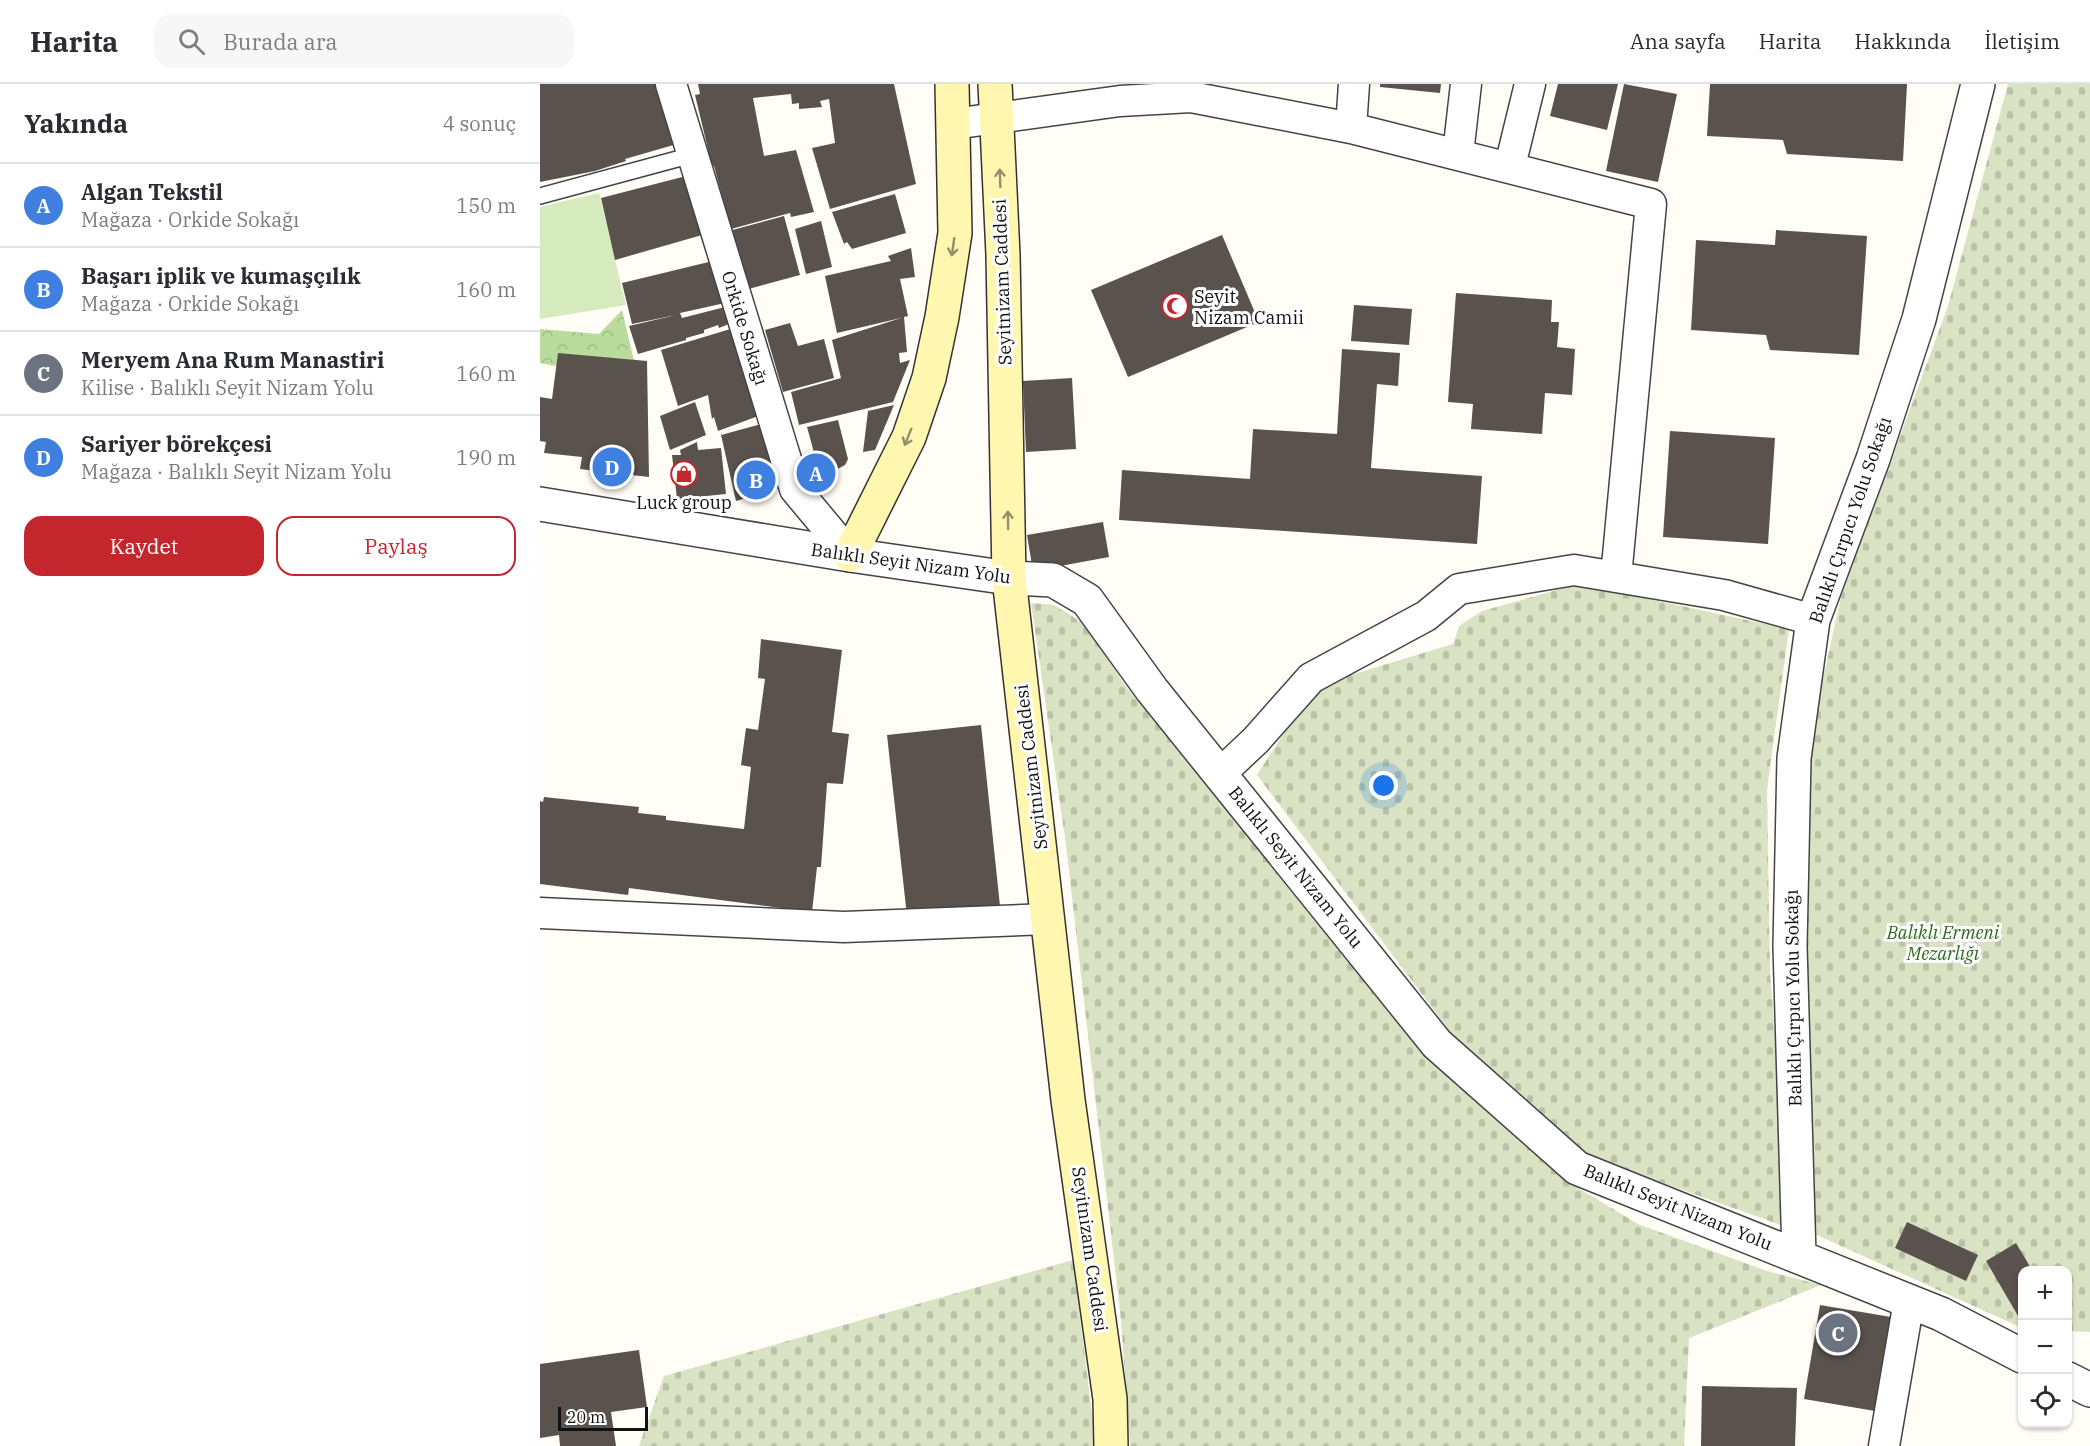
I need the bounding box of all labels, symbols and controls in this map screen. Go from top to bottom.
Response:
search box [154,14,574,68]
text: Harita [30,23,118,60]
icon: search [175,25,208,58]
text: Burada ara [223,27,338,56]
text: Ana sayfa [1630,27,1726,55]
text: Harita [1759,27,1821,55]
text: Hakkında [1854,27,1951,55]
text: İletişim [1984,27,2060,55]
text: Yakında [24,106,128,140]
text: 4 sonuç [443,110,516,137]
one-way arrow [994,169,1005,188]
text: Algan Tekstil [81,177,223,206]
text: A [37,192,50,219]
text: 150 m [456,192,516,219]
street label: Seyitnizam Caddesi [988,198,1016,366]
text: Mağaza · Orkide Sokağı [81,206,299,233]
one-way arrow [947,237,958,257]
text: Başarı iplik ve kumaşçılık [81,261,361,290]
street label: Orkide Sokağı [717,268,773,388]
text: B [36,276,51,303]
text: 160 m [456,276,516,303]
place label: Seyit Nizam Camii [1194,285,1304,329]
text: Mağaza · Orkide Sokağı [81,290,299,317]
mosque icon: Seyit Nizam Camii [1160,291,1190,321]
text: Meryem Ana Rum Manastiri [81,345,384,374]
text: C [37,360,50,387]
text: 160 m [456,360,516,387]
text: Kilise · Balıklı Seyit Nizam Yolu [81,374,374,401]
street label: Balıklı Çırpıcı Yolu Sokağı [1804,413,1896,626]
one-way arrow [902,427,913,445]
text: Sariyer börekçesi [81,429,272,458]
text: D [36,444,51,471]
text: 190 m [456,444,516,471]
pin: D [592,444,632,490]
pin: A [796,450,836,496]
text: Mağaza · Balıklı Seyit Nizam Yolu [81,458,392,485]
pin: B [736,458,776,502]
shop icon: Luck group [669,459,699,489]
place label: Luck group [636,491,732,514]
one-way arrow [1002,510,1014,530]
button: Kaydet [24,516,264,576]
button: Paylaş [276,516,516,576]
street label: Balıklı Seyit Nizam Yolu [810,538,1012,588]
street label: Seyitnizam Caddesi [1009,683,1053,851]
your location [1369,771,1398,800]
street label: Balıklı Seyit Nizam Yolu [1224,781,1368,953]
street label: Balıklı Çırpıcı Yolu Sokağı [1780,889,1806,1107]
park label: Balıklı Ermeni Mezarlığı [1886,921,2000,965]
street label: Balıklı Seyit Nizam Yolu [1580,1159,1776,1255]
street label: Seyitnizam Caddesi [1067,1165,1113,1333]
map controls [2018,1266,2072,1428]
button: + [2018,1266,2072,1320]
pin: C [1818,1310,1858,1356]
button: − [2018,1320,2072,1374]
button: locate [2018,1374,2072,1428]
scale bar [558,1404,648,1432]
text: 20 m [567,1407,605,1427]

